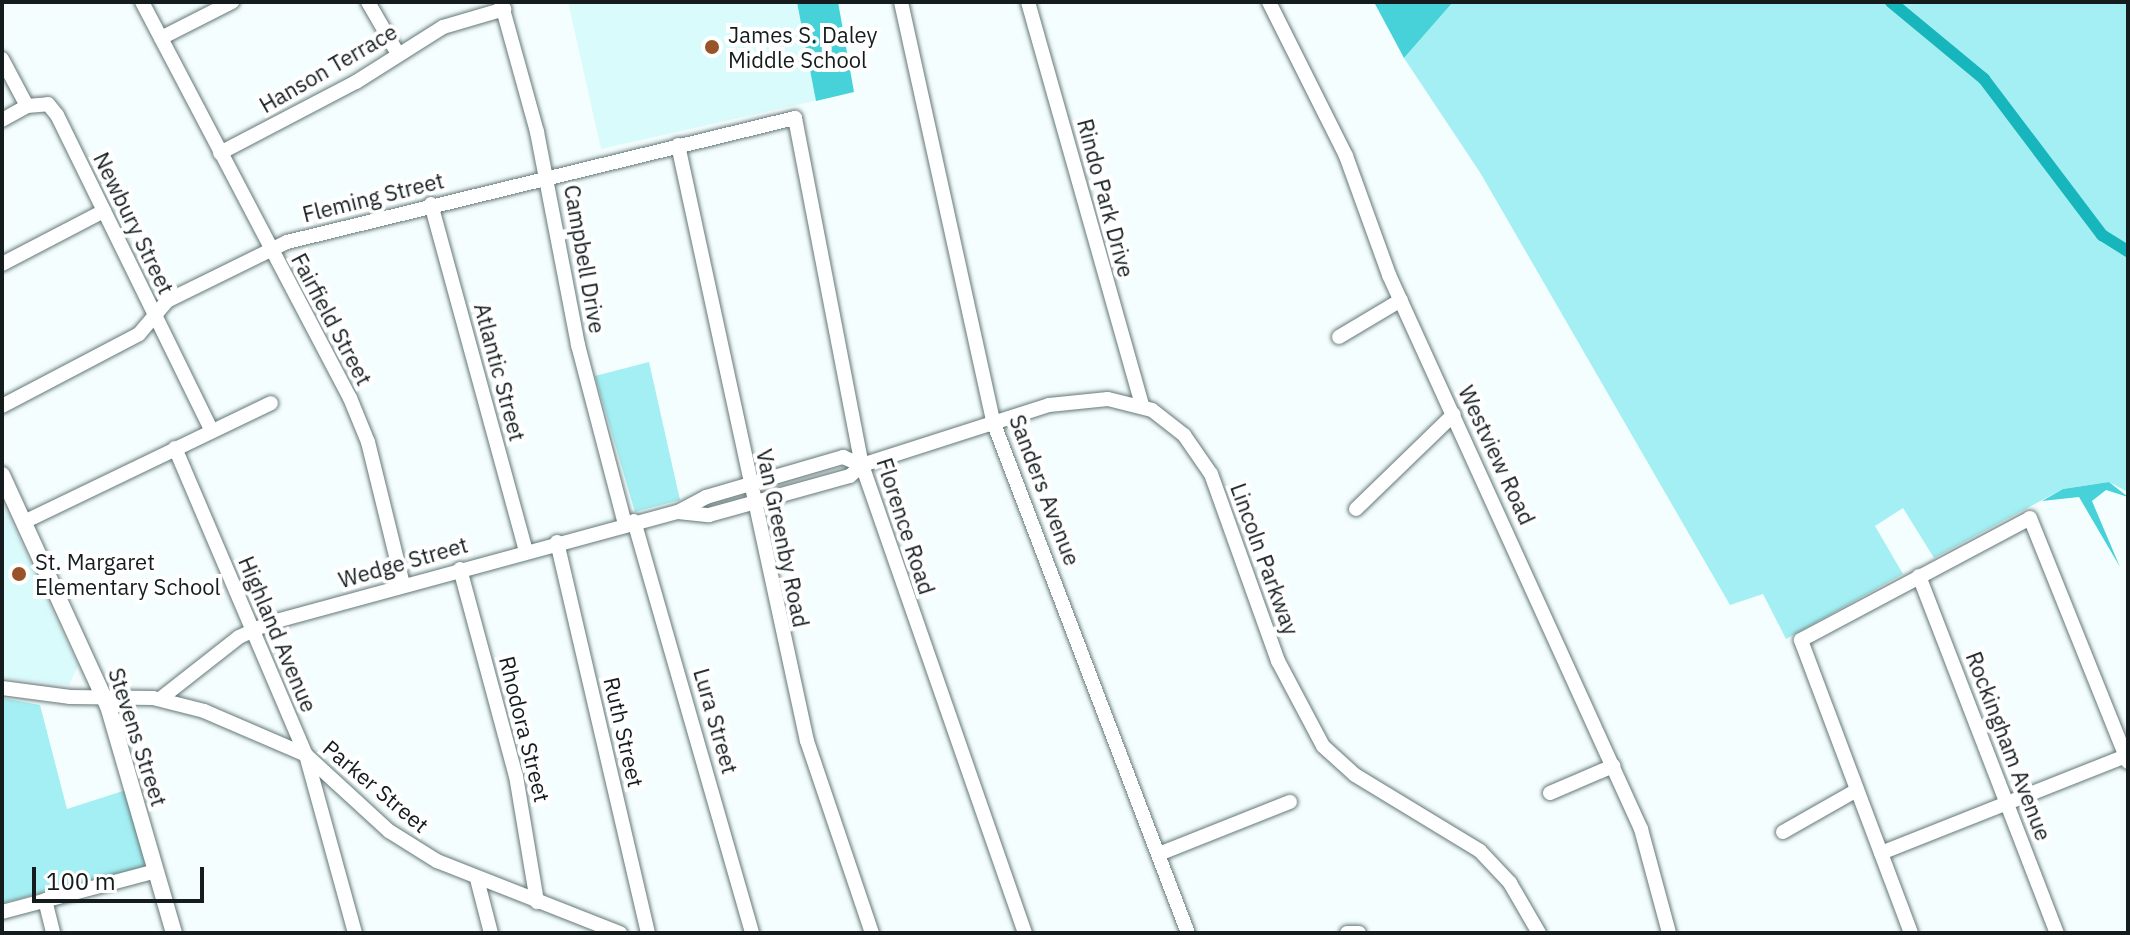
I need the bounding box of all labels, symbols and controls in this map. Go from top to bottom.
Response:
street label: Hanson Terrace [254,18,402,118]
place label: James S. Daley Middle School [728,21,878,72]
marker: James S. Daley Middle School [703,38,721,56]
street label: Rindo Park Drive [1072,116,1140,280]
street label: Newbury Street [88,148,180,298]
street label: Fleming Street [300,167,446,227]
street label: Campbell Drive [559,183,611,335]
street label: Fairfield Street [286,248,378,390]
street label: Atlantic Street [469,300,531,444]
street label: Westview Road [1453,381,1541,529]
street label: Sanders Avenue [1004,411,1086,569]
street label: Van Greenby Road [751,446,815,630]
street label: Florence Road [872,454,940,598]
street label: Lincoln Parkway [1225,479,1305,639]
street label: Wedge Street [335,531,471,593]
place label: St. Margaret Elementary School [35,548,221,600]
street label: Highland Avenue [233,552,323,716]
marker: St. Margaret Elementary School [10,565,28,583]
street label: Rockingham Avenue [1961,648,2057,844]
street label: Rhodora Street [494,653,556,805]
street label: Stevens Street [103,665,173,809]
street label: Lura Street [688,665,744,777]
street label: Ruth Street [599,674,649,790]
street label: Parker Street [318,734,434,838]
scale bar [36,851,208,901]
text: 100 m [46,865,116,897]

